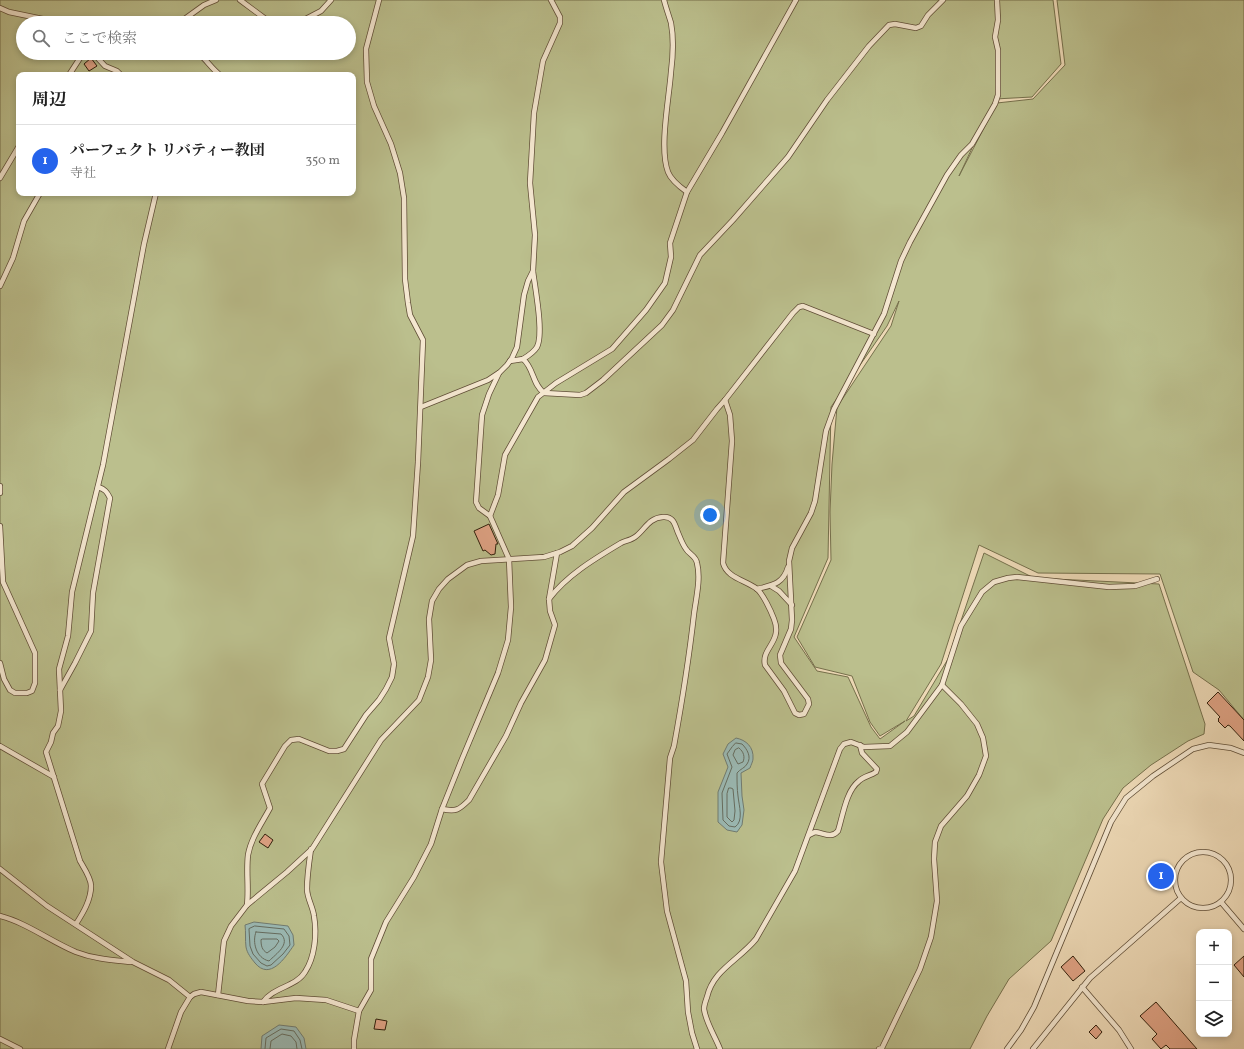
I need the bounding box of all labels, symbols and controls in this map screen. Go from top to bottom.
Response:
search box [16,16,356,60]
icon: search [30,27,52,49]
text: ここで検索 [62,29,137,50]
text: 周辺 [32,89,66,112]
text: パーフェクト リバティー教団 [70,141,265,162]
text: 1 [42,152,48,170]
text: 350 m [305,152,340,170]
text: 寺社 [70,165,96,183]
your location [700,505,720,525]
pin: 1 [1148,861,1174,891]
map controls [1196,929,1232,1037]
button: + [1196,929,1232,965]
button: − [1196,965,1232,1001]
button: layers [1196,1001,1232,1037]

